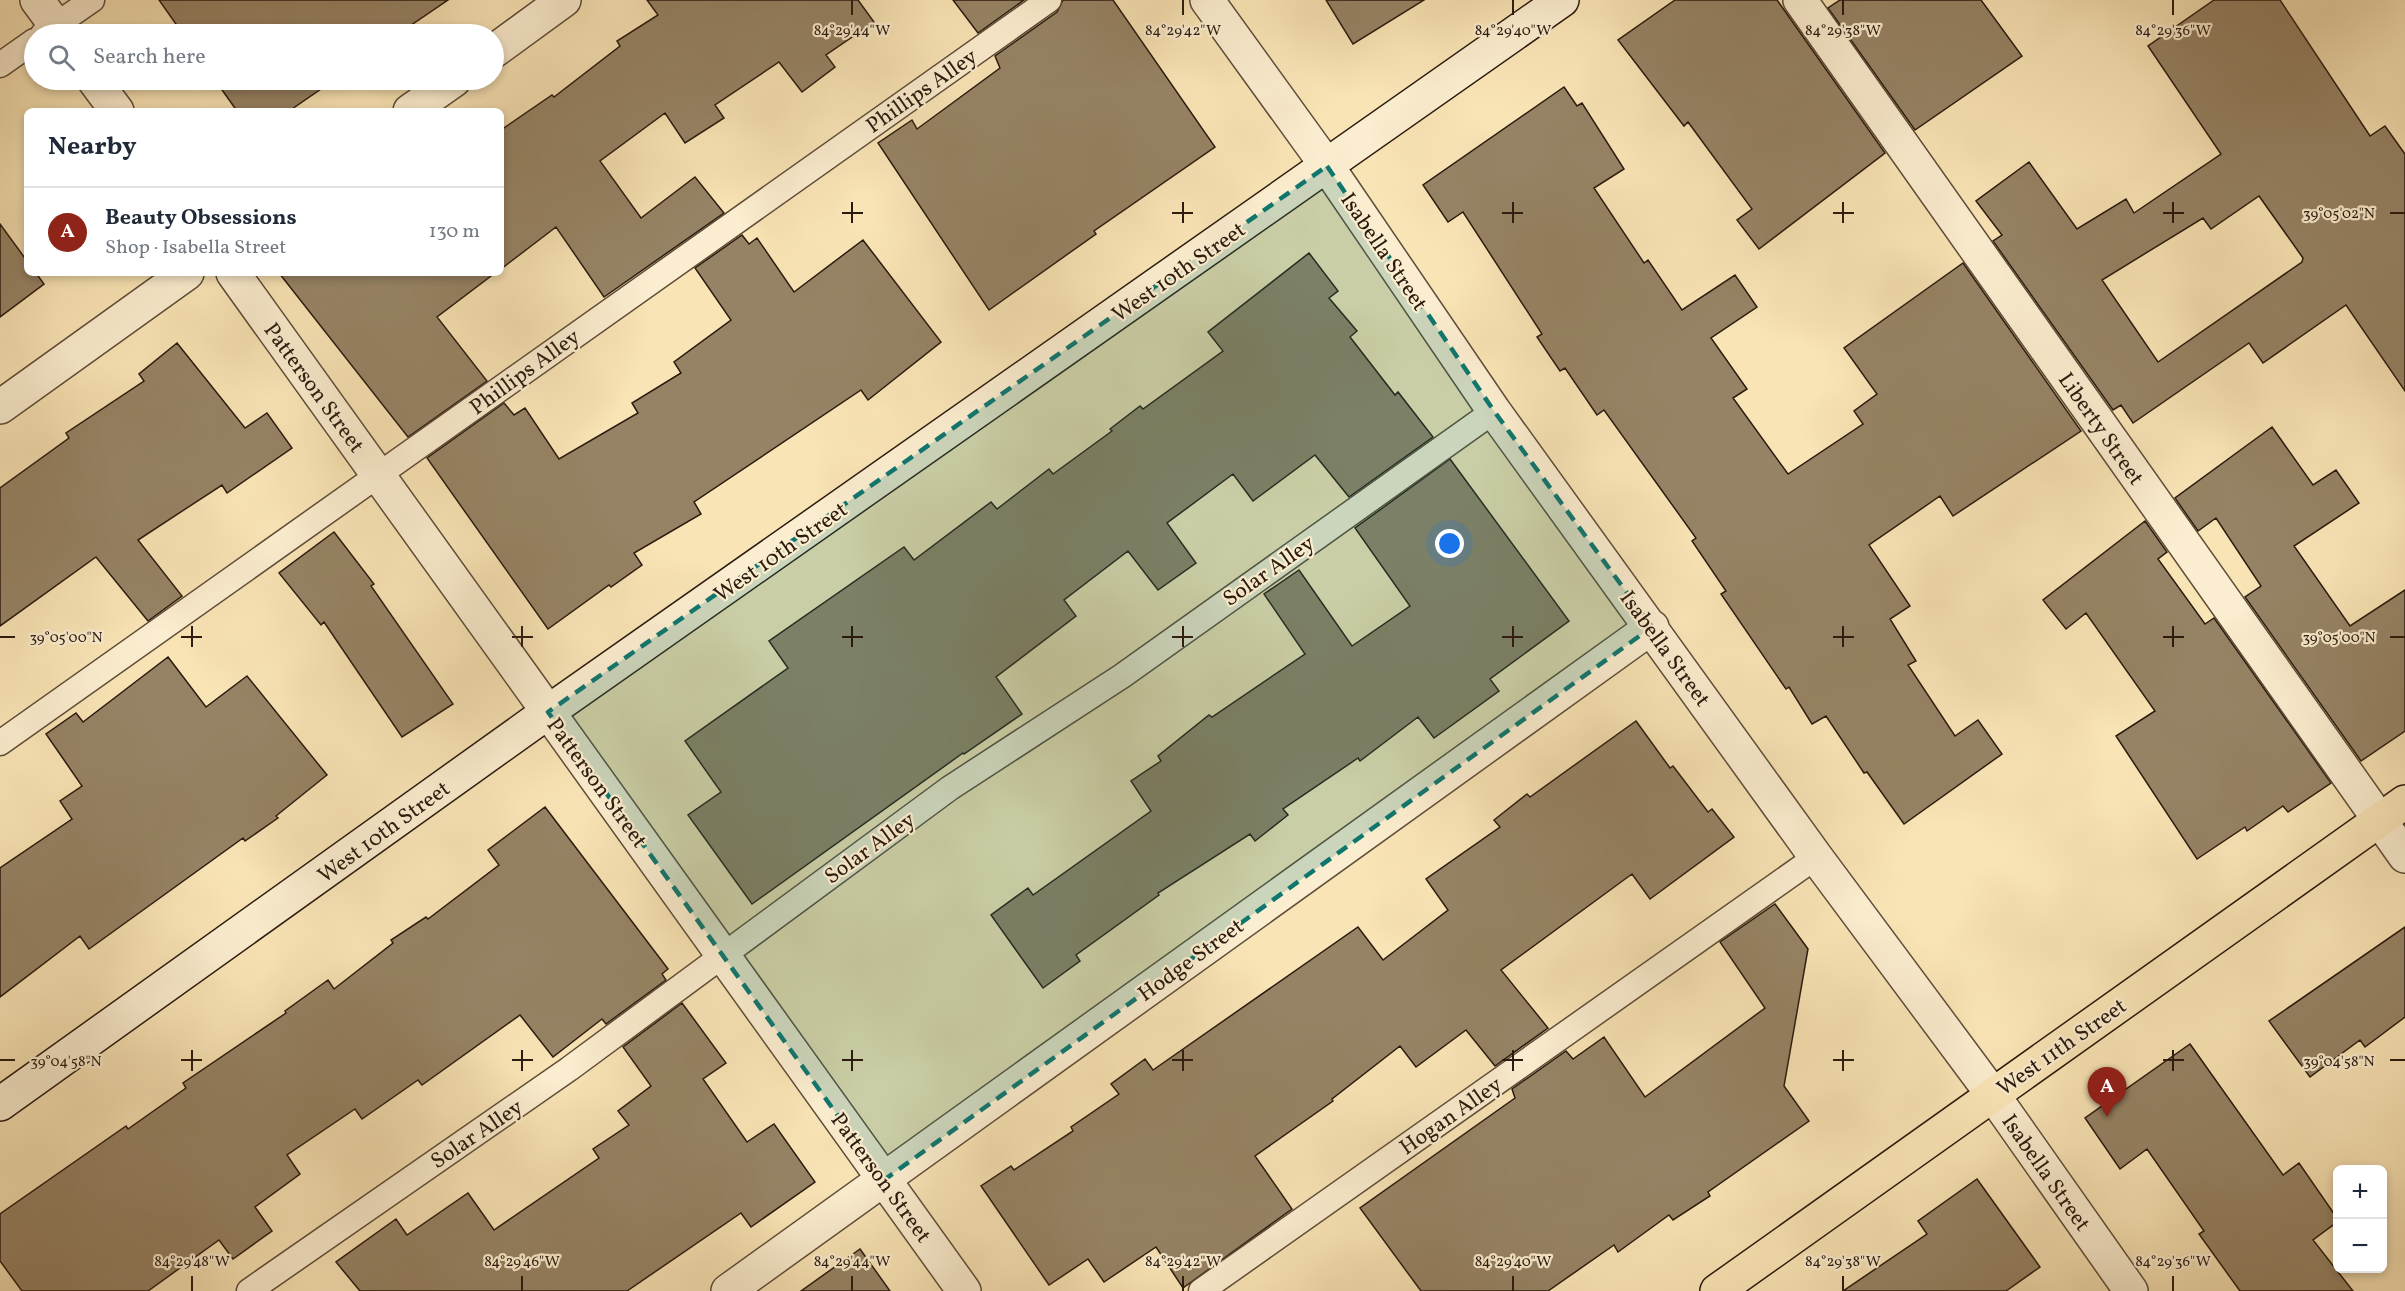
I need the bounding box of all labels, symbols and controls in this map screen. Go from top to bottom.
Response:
text: 84°29'44"W [814,21,890,42]
text: 84°29'42"W [1145,21,1221,42]
text: 84°29'40"W [1475,21,1551,42]
text: 84°29'38"W [1805,21,1881,42]
text: 84°29'36"W [2135,21,2211,42]
search box [24,24,504,90]
icon: search [45,41,78,74]
text: Search here [93,42,206,73]
street label: Phillips Alley [861,42,984,142]
text: Nearby [48,129,137,165]
street label: Isabella Street [1332,187,1434,318]
text: Beauty Obsessions [105,203,297,234]
text: 39°05'02"N [2303,204,2375,225]
street label: West 10th Street [1106,215,1253,331]
text: A [60,218,75,246]
text: 130 m [429,218,480,246]
text: Shop · Isabella Street [105,234,286,262]
street label: Patterson Street [255,317,371,460]
street label: Phillips Alley [464,322,587,424]
street label: Liberty Street [2049,367,2151,492]
street label: West 10th Street [708,495,855,611]
street label: Solar Alley [1217,529,1322,615]
your location [1435,529,1464,558]
street label: Isabella Street [1611,585,1717,714]
text: 39°05'00"N [29,628,103,649]
text: 39°05'00"N [2302,628,2376,649]
street label: Patterson Street [538,712,654,855]
street label: West 10th Street [312,774,457,892]
street label: Solar Alley [819,805,922,893]
street label: Hodge Street [1132,912,1251,1010]
street label: West 11th Street [1991,992,2134,1104]
text: 39°04'58"N [30,1052,102,1073]
text: 39°04'58"N [2303,1052,2375,1073]
pin: A [2088,1068,2126,1117]
street label: Hogan Alley [1394,1070,1509,1164]
street label: Solar Alley [425,1093,530,1177]
street label: Patterson Street [822,1107,938,1250]
street label: Isabella Street [1993,1109,2097,1239]
map controls [2333,1165,2387,1273]
button: + [2333,1165,2387,1219]
button: − [2333,1219,2387,1273]
text: 84°29'48"W [154,1252,230,1273]
text: 84°29'46"W [484,1252,560,1273]
text: 84°29'44"W [814,1252,890,1273]
text: 84°29'42"W [1145,1252,1221,1273]
text: 84°29'40"W [1475,1252,1551,1273]
text: 84°29'38"W [1805,1252,1881,1273]
text: 84°29'36"W [2135,1252,2211,1273]

